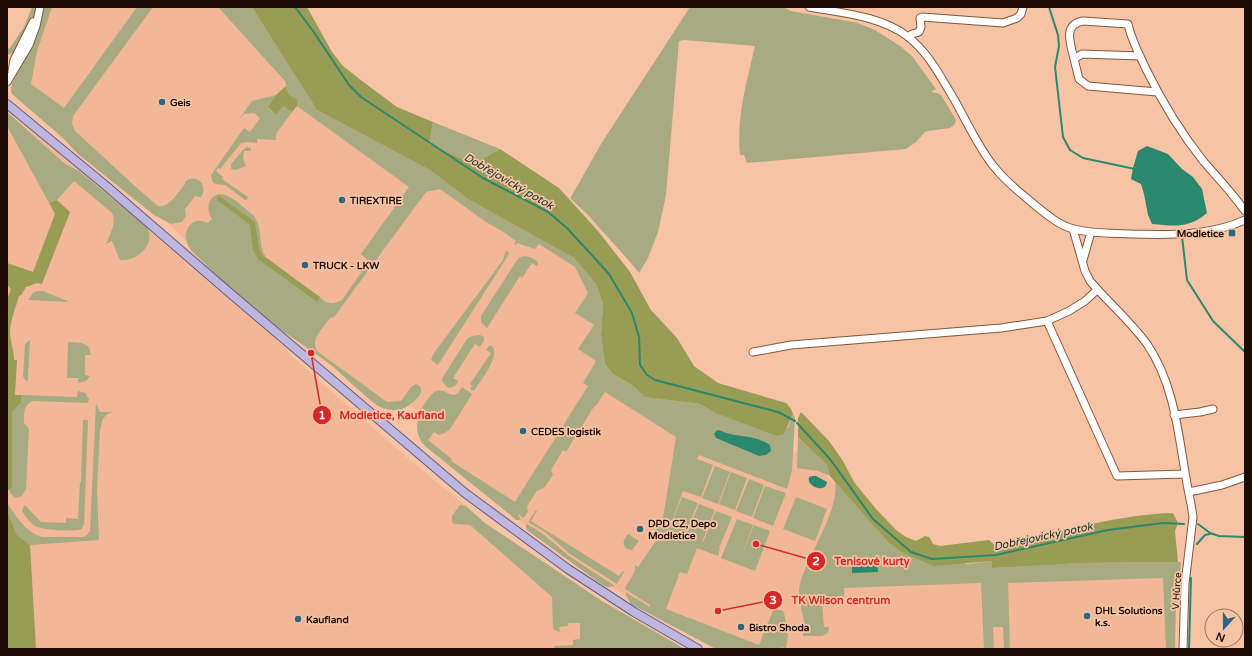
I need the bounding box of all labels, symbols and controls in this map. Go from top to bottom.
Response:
marker: Geis [157,97,167,107]
place label: Geis [170,97,191,109]
water label: Dobřejovický potok [462,151,557,213]
marker: TIREXTIRE [337,195,347,205]
place label: TIREXTIRE [349,195,403,207]
place label: Modletice [1177,228,1224,240]
marker: Modletice [1227,228,1237,238]
marker: TRUCK - LKW [300,260,310,270]
place label: TRUCK - LKW [312,260,380,272]
callout: Modletice, Kaufland [312,403,452,426]
text: 1 [318,408,326,422]
text: Modletice, Kaufland [340,409,444,422]
marker: CEDES logistik [518,426,528,436]
place label: CEDES logistik [531,426,601,438]
place label: DPD CZ, Depo Modletice [648,518,716,542]
water label: Dobřejovický potok [992,519,1095,553]
marker: DPD CZ, Depo Modletice [635,524,645,534]
callout: Tenisové kurty [806,550,918,573]
text: 2 [812,554,820,568]
text: Tenisové kurty [833,555,910,569]
street label: V Hůrce [1170,572,1184,610]
callout: TK Wilson centrum [763,588,898,611]
text: 3 [769,593,777,607]
text: TK Wilson centrum [791,594,890,607]
place label: DHL Solutions k.s. [1095,605,1163,629]
north arrow [1204,608,1244,648]
marker: DHL Solutions k.s. [1082,611,1092,621]
marker: Kaufland [293,614,303,624]
place label: Kaufland [306,614,349,626]
marker: Bistro Shoda [736,622,746,632]
place label: Bistro Shoda [749,622,810,634]
text: N [1214,629,1227,645]

